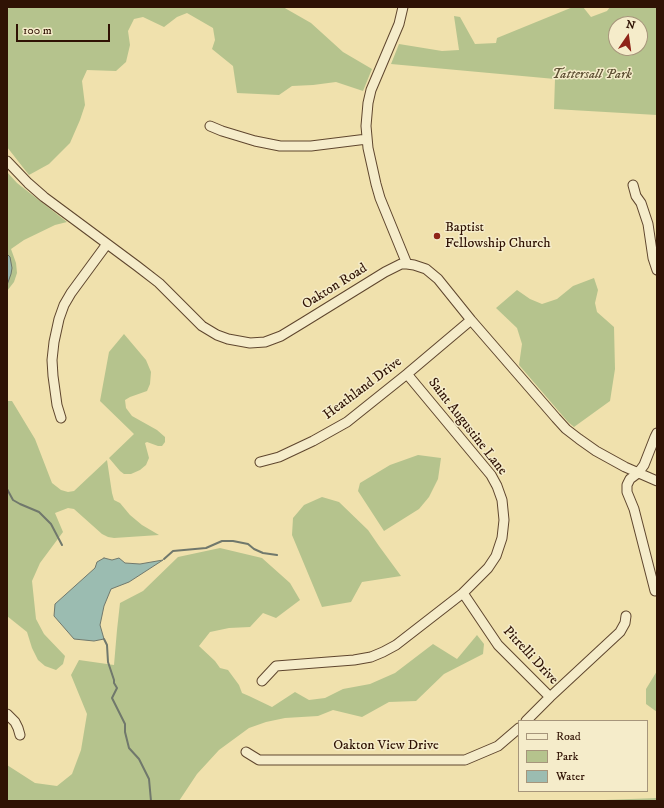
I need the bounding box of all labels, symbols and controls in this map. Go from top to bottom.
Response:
scale bar [18,16,112,42]
north arrow [608,16,648,56]
text: N [624,17,636,33]
text: 100 m [23,23,52,38]
park label: Tattersall Park [552,67,632,83]
place label: Baptist Fellowship Church [445,220,551,252]
marker: Baptist Fellowship Church [432,231,442,241]
street label: Oakton Road [299,260,371,314]
street label: Heathland Drive [321,354,405,424]
street label: Saint Augustine Lane [424,375,510,479]
street label: Pitrelli Drive [499,623,561,689]
legend [518,720,648,792]
text: Road [556,729,581,744]
street label: Oakton View Drive [333,738,439,754]
text: Park [556,749,578,764]
text: Water [556,769,585,784]

